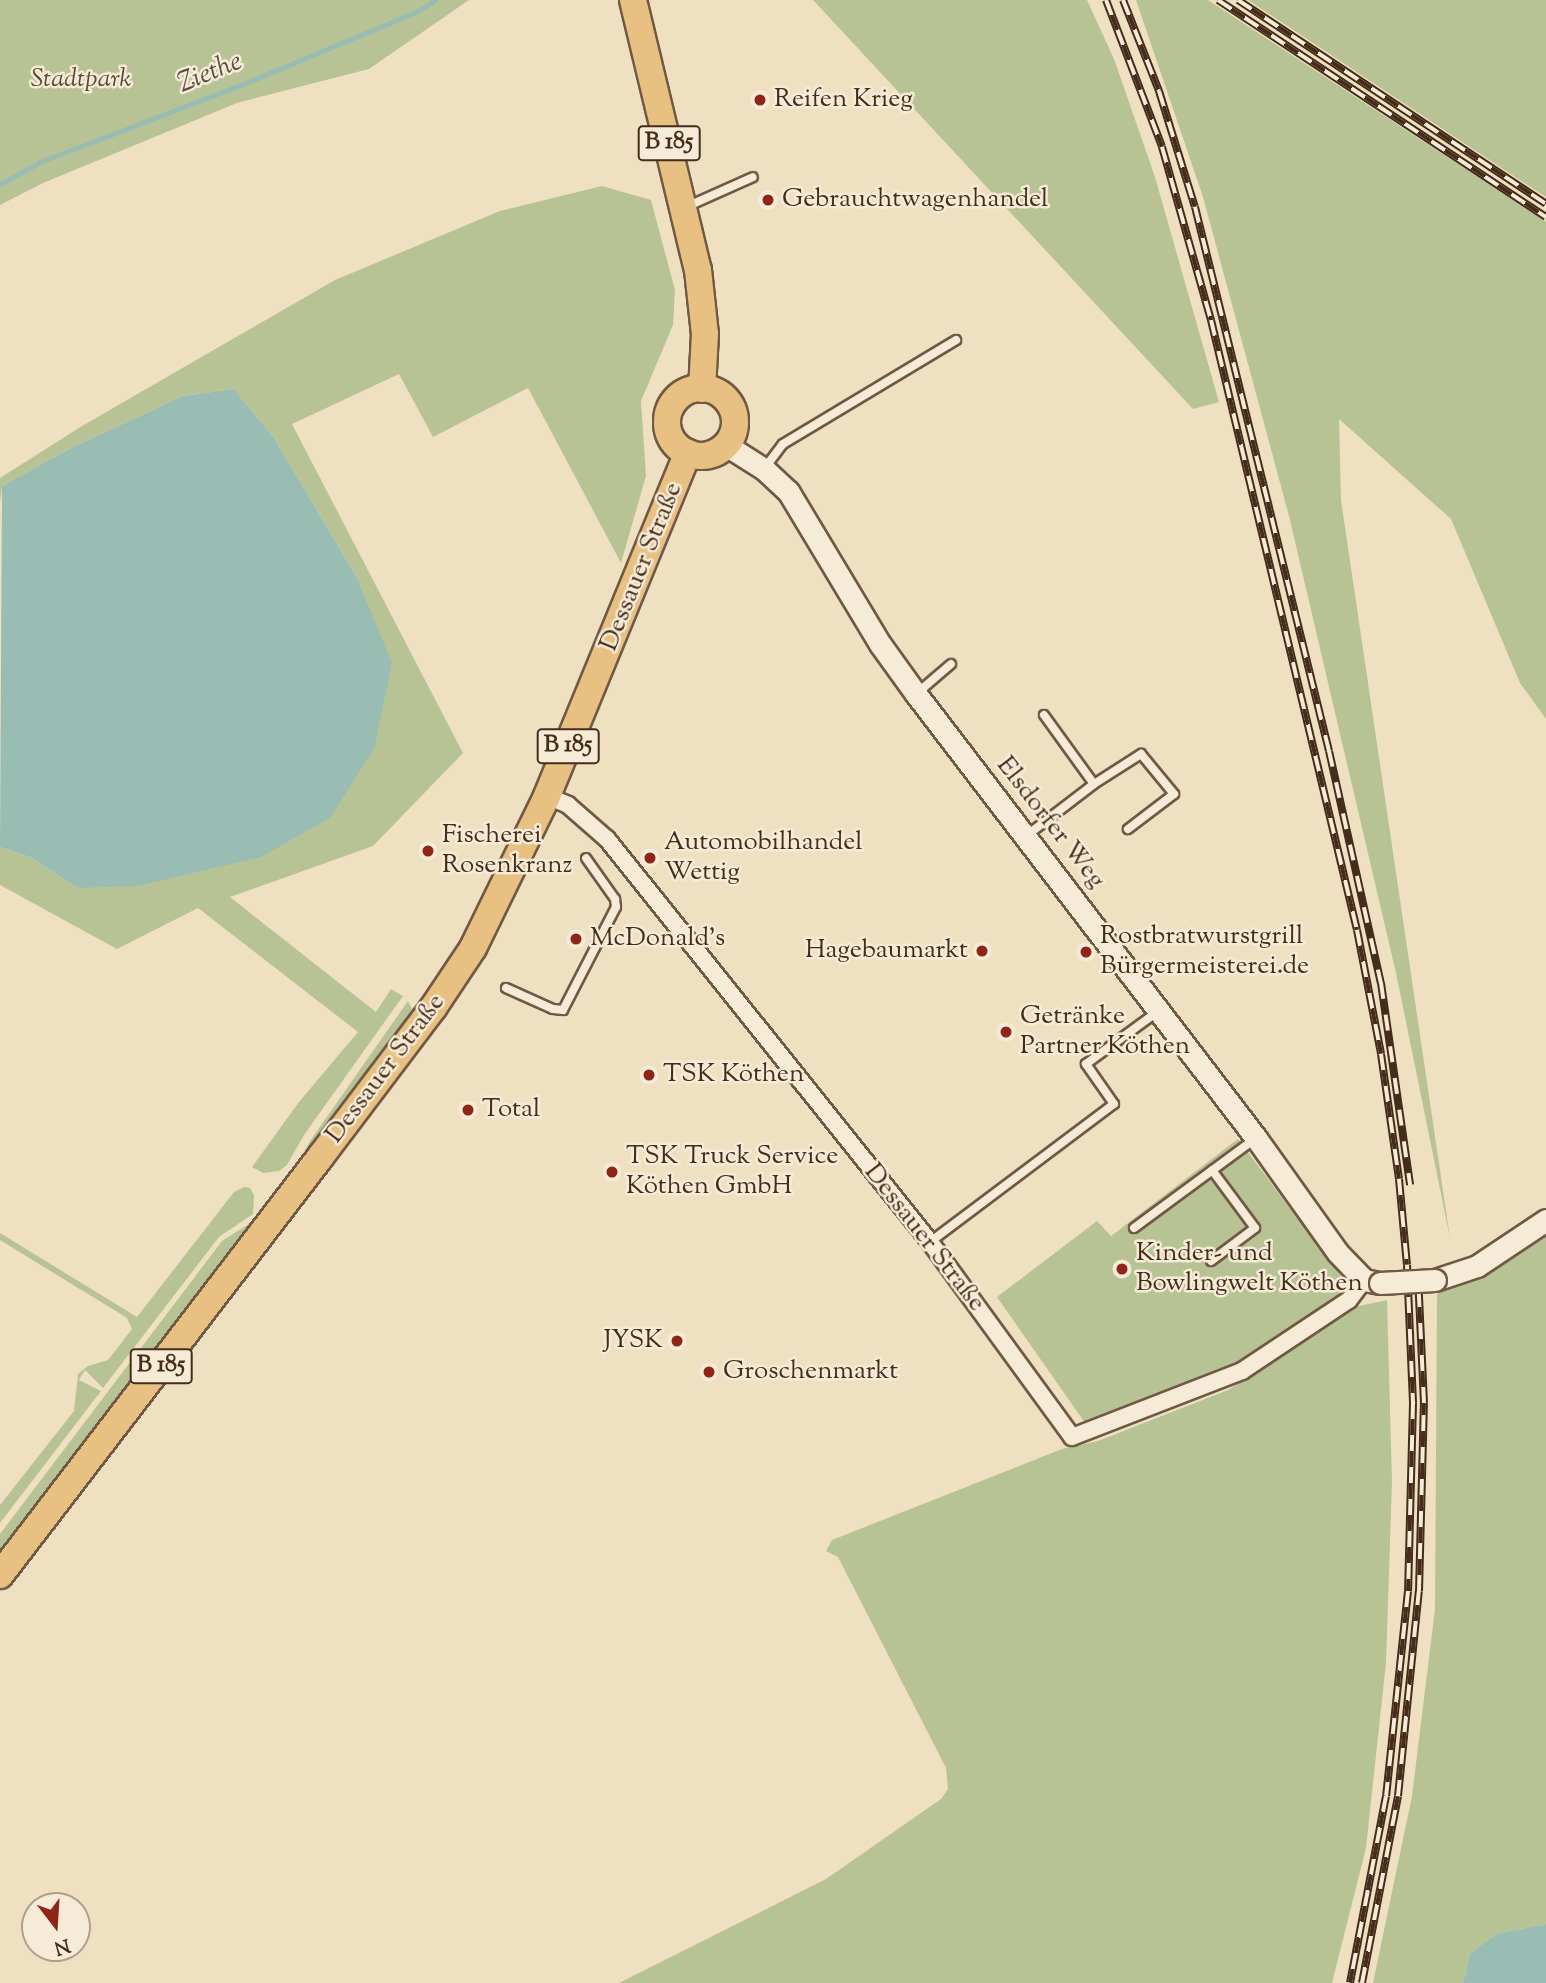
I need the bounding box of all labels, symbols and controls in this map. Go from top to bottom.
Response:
water label: Ziethe [173,45,247,101]
park label: Stadtpark [31,64,131,96]
place label: Reifen Krieg [774,84,913,116]
marker: Reifen Krieg [752,92,768,108]
road number: B 185 [638,122,700,163]
place label: Gebrauchtwagenhandel [782,184,1048,216]
marker: Gebrauchtwagenhandel [760,192,776,208]
street label: Dessauer Straße [594,478,690,656]
road number: B 185 [536,726,600,766]
street label: Elsdorfer Weg [989,751,1111,895]
place label: Fischerei Rosenkranz [442,820,572,882]
place label: Automobilhandel Wettig [664,827,862,888]
marker: Fischerei Rosenkranz [420,843,436,859]
marker: Automobilhandel Wettig [642,850,658,866]
place label: Rostbratwurstgrill Bürgermeisterei.de [1100,921,1309,982]
place label: McDonald's [590,923,725,955]
marker: McDonald's [568,931,584,947]
place label: Hagebaumarkt [805,935,968,967]
marker: Hagebaumarkt [974,943,990,959]
marker: Rostbratwurstgrill Bürgermeisterei.de [1078,944,1094,960]
street label: Dessauer Straße [320,988,452,1150]
place label: Getränke Partner Köthen [1020,1001,1190,1062]
marker: Getränke Partner Köthen [998,1024,1014,1040]
place label: TSK Köthen [663,1059,804,1091]
marker: TSK Köthen [641,1067,657,1083]
place label: Total [482,1094,540,1126]
marker: Total [460,1102,476,1118]
place label: TSK Truck Service Köthen GmbH [626,1141,838,1202]
street label: Dessauer Straße [857,1158,991,1318]
marker: TSK Truck Service Köthen GmbH [604,1164,620,1180]
place label: Kinder- und Bowlingwelt Köthen [1136,1238,1363,1300]
marker: Kinder- und Bowlingwelt Köthen [1114,1261,1130,1277]
place label: JYSK [603,1325,663,1357]
marker: JYSK [669,1333,685,1349]
road number: B 185 [130,1346,192,1386]
place label: Groschenmarkt [723,1356,898,1388]
marker: Groschenmarkt [701,1364,717,1380]
north arrow [21,1892,91,1962]
text: N [51,1931,73,1961]

